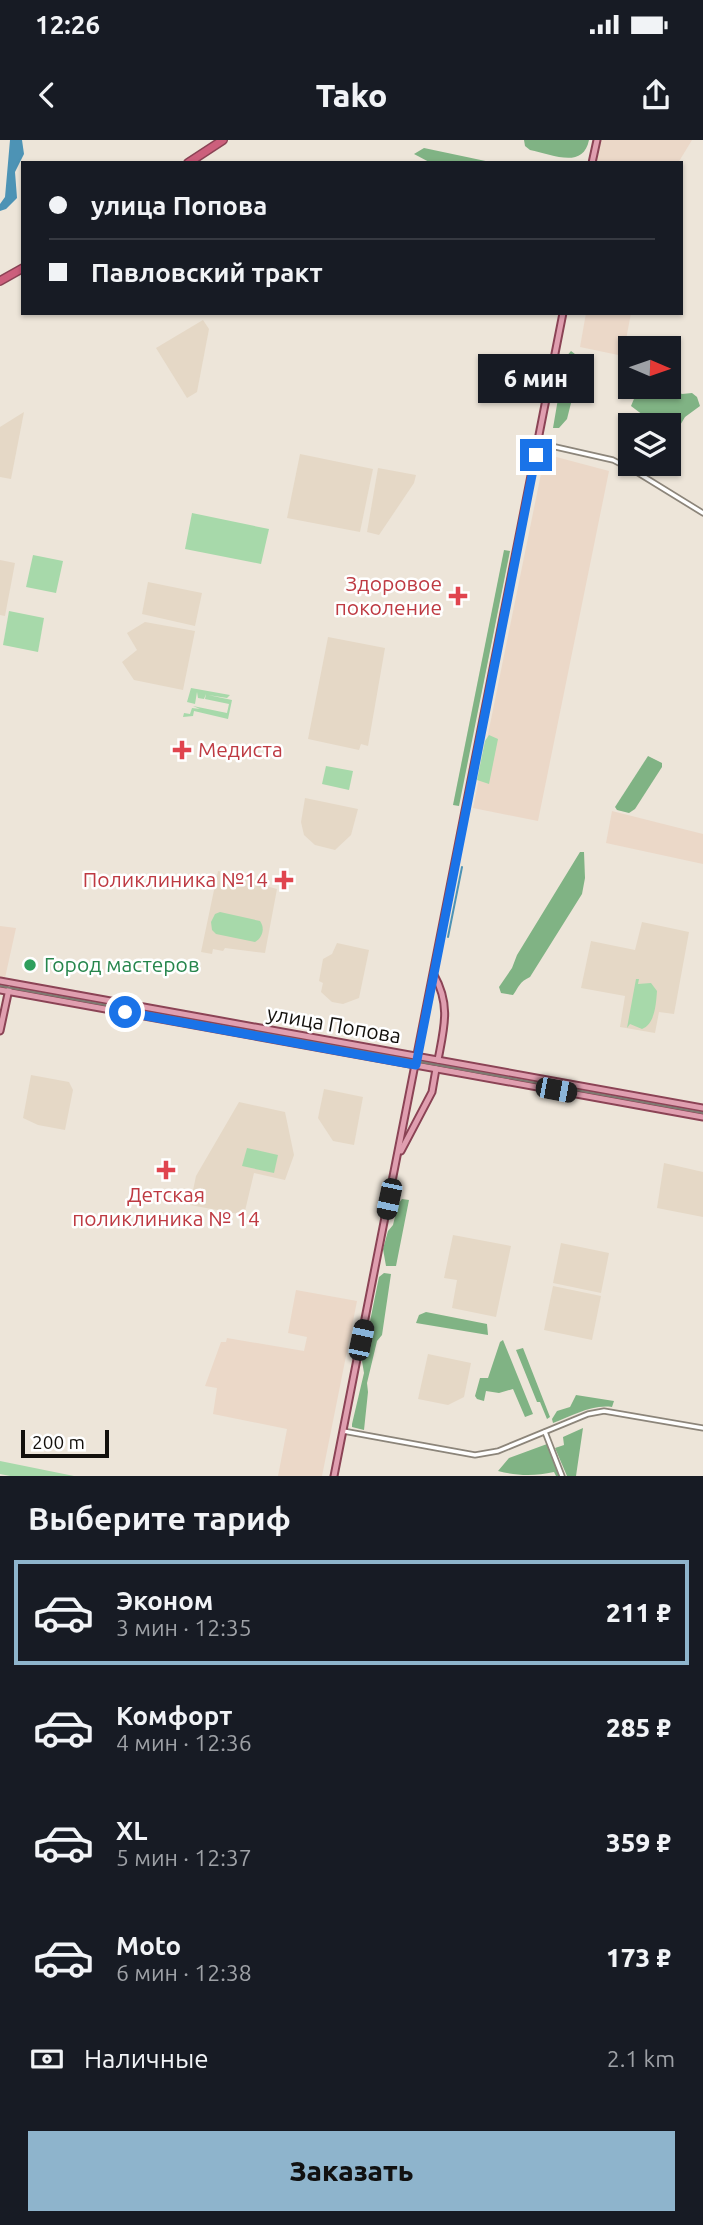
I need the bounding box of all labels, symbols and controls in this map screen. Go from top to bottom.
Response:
text: 12:26 [35,10,100,39]
icon: back [28,76,66,114]
icon: share [637,76,675,114]
text: Tako [316,77,387,113]
text: улица Попова [91,191,267,220]
text: Павловский тракт [91,258,323,287]
north arrow [618,336,681,399]
map controls [618,336,681,476]
callout: 6 мин [478,354,594,402]
text: 6 мин [504,366,568,391]
button: layers [618,413,681,476]
route end [520,439,552,471]
place label: Здоровое поколение [335,571,442,619]
marker: Здоровое поколение [448,586,468,606]
place label: Медиста [198,737,283,761]
marker: Медиста [172,740,192,760]
place label: Поликлиника №14 [83,867,268,891]
marker: Поликлиника №14 [274,870,294,890]
place label: Город мастеров [44,952,199,976]
marker: Город мастеров [22,957,38,973]
route start [109,996,141,1028]
street label: улица Попова [265,1000,403,1048]
car [534,1076,579,1104]
marker: Детская поликлиника № 14 [156,1160,176,1180]
car [375,1176,404,1222]
place label: Детская поликлиника № 14 [72,1182,260,1230]
car [347,1317,376,1363]
scale bar [21,1427,108,1459]
text: 200 m [32,1431,85,1453]
text: Выберите тариф [28,1500,291,1536]
icon: car [32,1581,95,1644]
text: Эконом [116,1586,213,1615]
text: 211 ₽ [606,1598,671,1627]
text: 3 мин · 12:35 [116,1615,252,1640]
icon: car [32,1696,95,1759]
text: Комфорт [116,1701,232,1730]
text: 285 ₽ [606,1713,671,1742]
text: 4 мин · 12:36 [116,1730,252,1755]
icon: car [32,1811,95,1874]
text: XL [116,1816,147,1845]
text: 359 ₽ [606,1828,671,1857]
text: 5 мин · 12:37 [116,1845,252,1870]
icon: car [32,1926,95,1989]
text: Moto [116,1931,181,1960]
text: 173 ₽ [606,1943,671,1972]
text: 6 мин · 12:38 [116,1960,252,1985]
icon: cash [28,2040,66,2078]
text: Наличные [84,2044,209,2073]
text: 2.1 km [607,2046,675,2071]
button: Заказать [28,2131,675,2211]

